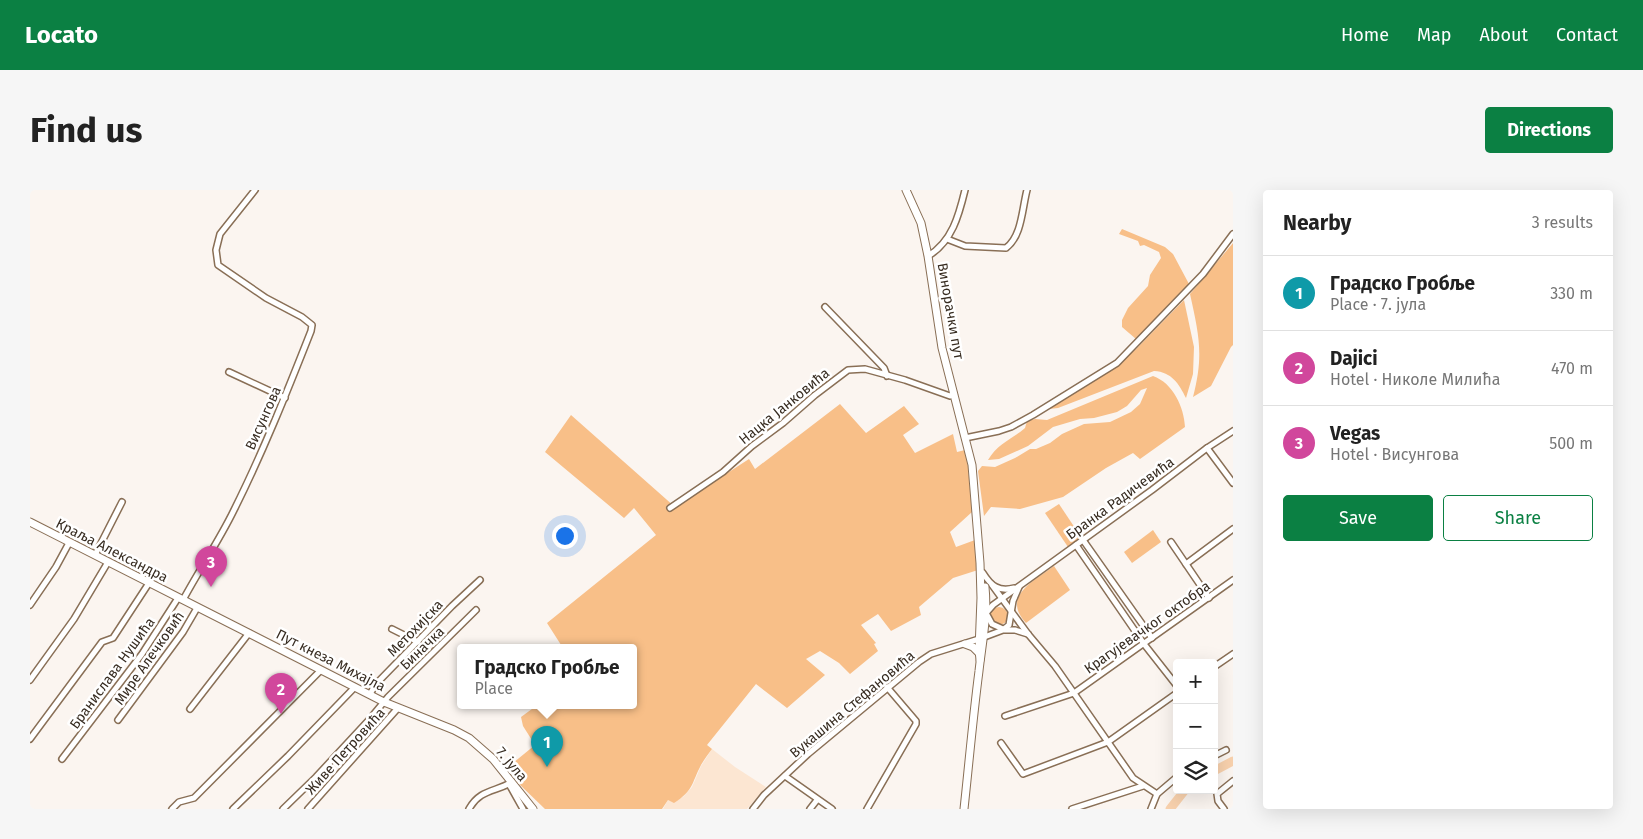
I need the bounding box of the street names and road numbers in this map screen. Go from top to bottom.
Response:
street label: Винорачки пут [934,261,967,361]
street label: Нацка Јанковића [736,365,833,448]
street label: Висунгова [242,384,285,453]
street label: Бранка Радичевића [1063,454,1178,543]
street label: Краља Александра [53,515,171,586]
street label: Крагујевачког октобра [1081,577,1214,677]
street label: Метохијска [384,596,447,660]
street label: Мире Алечковић [111,608,188,708]
street label: Бранислава Нушића [66,614,159,732]
street label: Биначка [397,623,448,674]
street label: Пут кнеза Михајла [273,626,388,695]
street label: Вукашина Стефановића [787,647,918,762]
street label: Живе Петровића [302,704,389,798]
street label: 7. јула [492,744,531,785]

